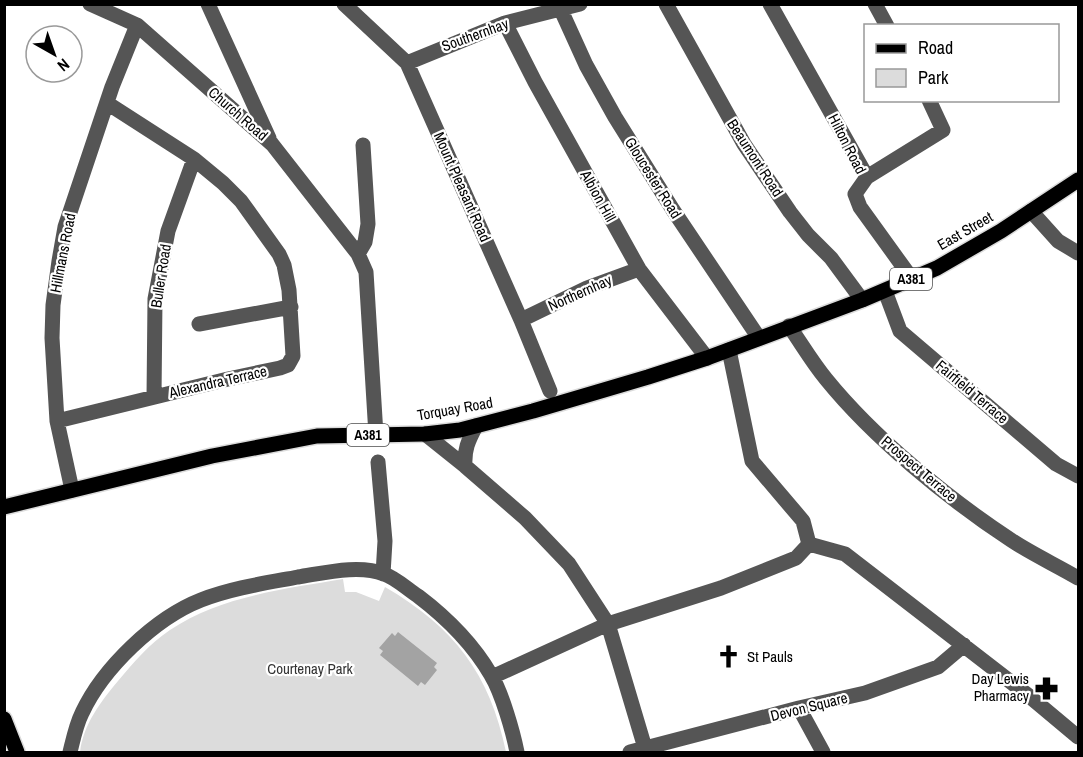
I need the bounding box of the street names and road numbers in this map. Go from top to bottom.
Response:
street label: Southernhay [438,12,512,56]
street label: Church Road [204,82,273,145]
street label: Hilton Road [823,110,872,177]
street label: Beaumont Road [722,115,788,201]
street label: Mount Pleasant Road [429,128,496,245]
street label: Gloucester Road [620,133,687,222]
street label: Albion Hill [575,165,621,225]
street label: East Street [933,206,997,255]
street label: Hillmans Road [45,211,81,294]
street label: Buller Road [145,243,176,309]
road number: A381 [890,268,932,290]
street label: Northernhay [545,269,616,316]
street label: Fairfield Terrace [932,355,1013,428]
street label: Alexandra Terrace [166,360,269,403]
street label: Torquay Road [415,392,494,425]
road number: A381 [347,424,389,446]
street label: Prospect Terrace [877,431,962,507]
street label: Devon Square [768,687,850,726]

